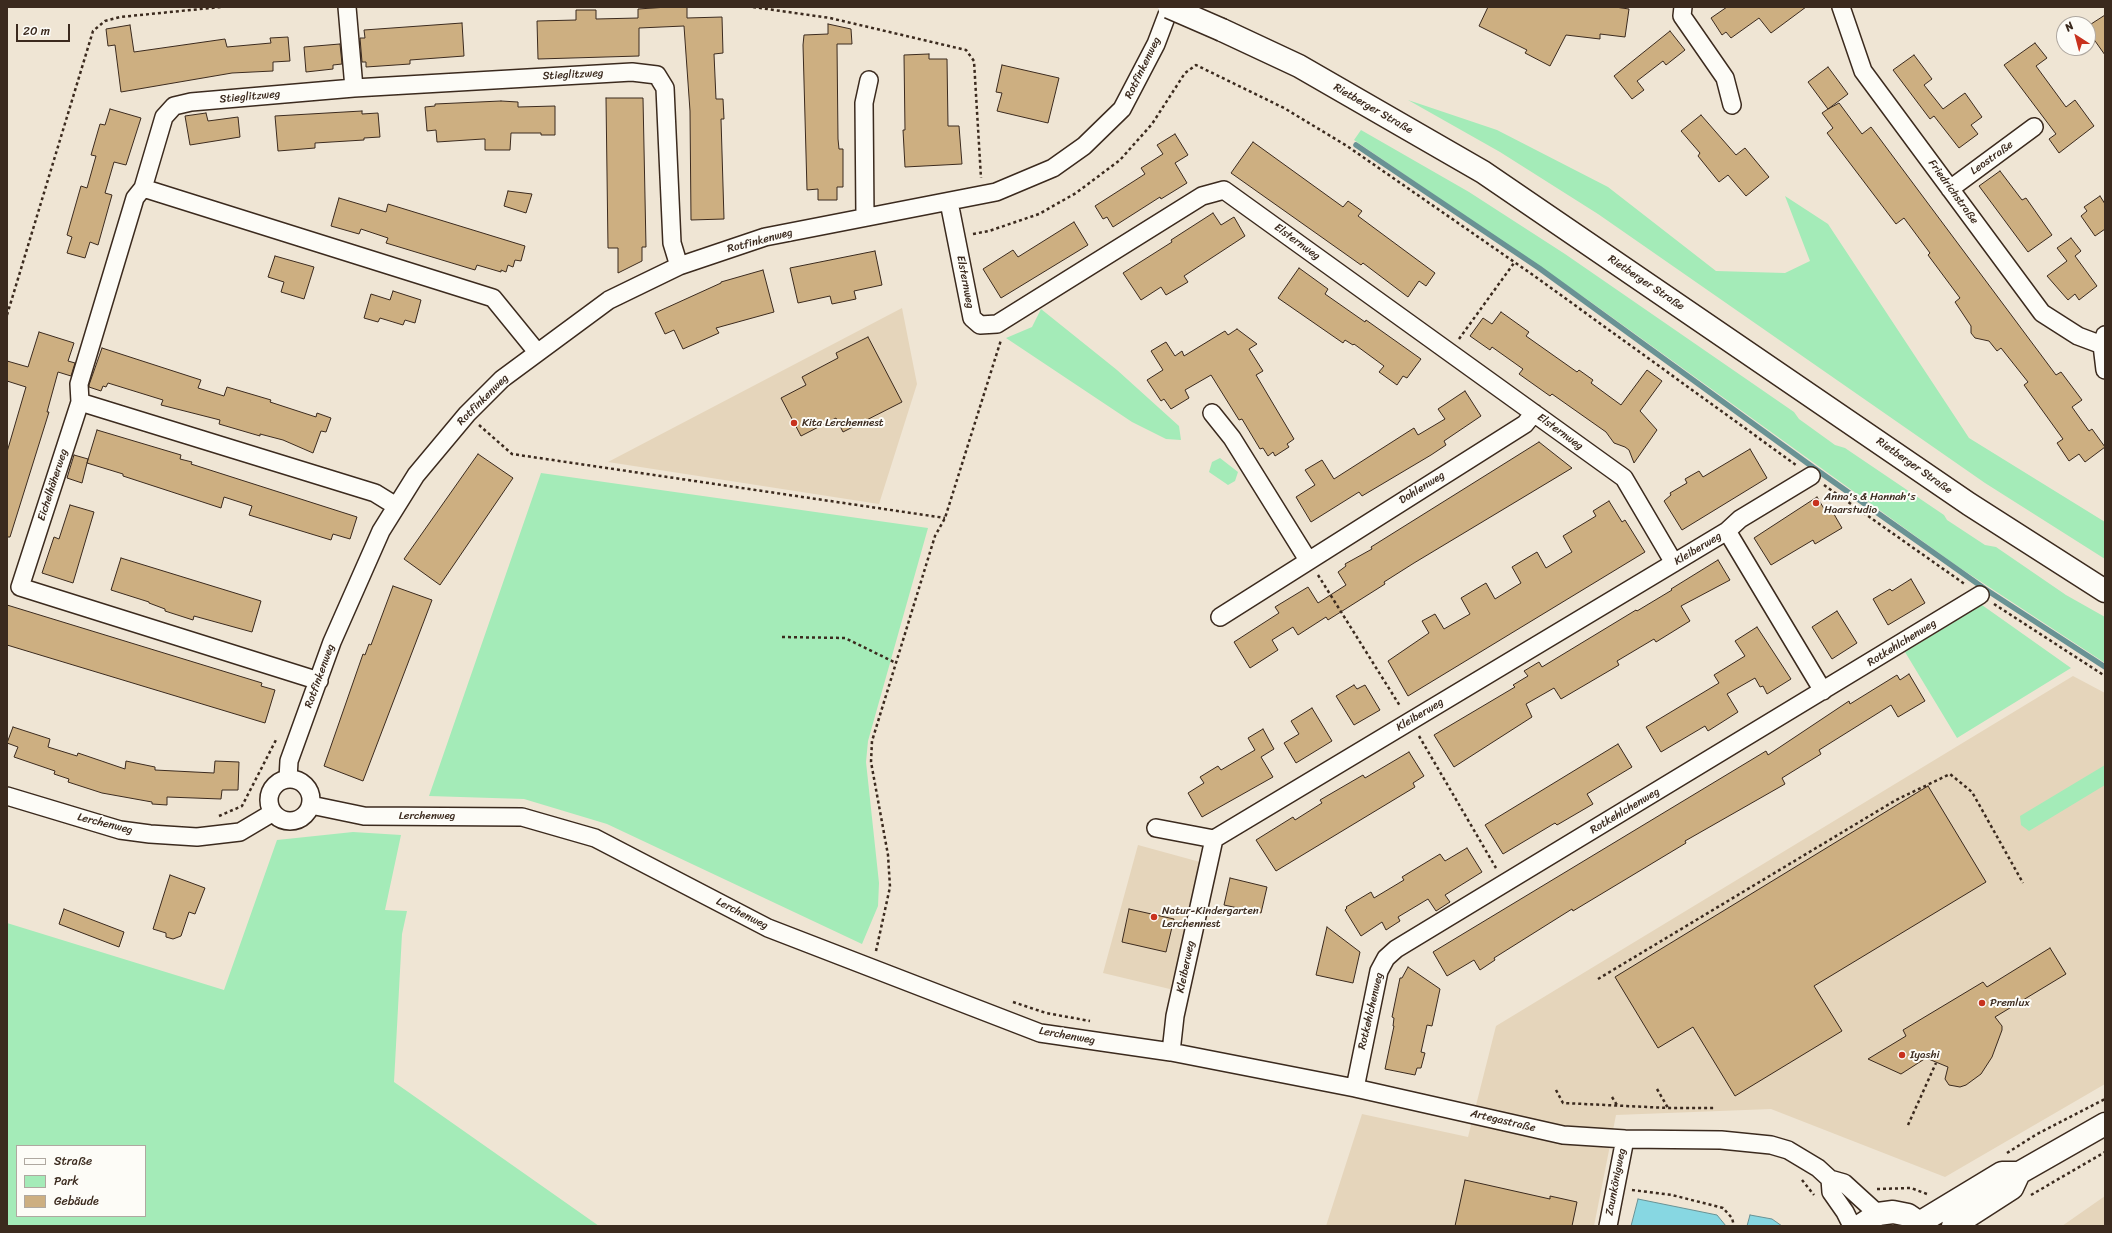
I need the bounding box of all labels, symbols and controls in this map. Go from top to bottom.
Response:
scale bar [18,16,72,42]
north arrow [2056,16,2096,56]
text: N [2061,17,2078,37]
text: 20 m [23,20,50,42]
street label: Rotfinkenweg [1122,35,1164,101]
street label: Stieglitzweg [542,67,604,83]
street label: Rietberger Straße [1331,81,1415,137]
street label: Stieglitzweg [219,88,281,106]
street label: Leostraße [1968,138,2016,178]
street label: Friedrichstraße [1925,157,1981,227]
street label: Elsternweg [1271,221,1323,263]
street label: Rotfinkenweg [726,226,794,256]
street label: Rietberger Straße [1605,253,1687,313]
street label: Elsternweg [953,254,977,310]
street label: Rotfinkenweg [455,372,511,428]
street label: Elsternweg [1534,411,1586,453]
place label: Kita Lerchennest [802,416,884,430]
marker: Kita Lerchennest [789,418,799,428]
street label: Rietberger Straße [1874,435,1954,497]
street label: Eichelhäherweg [35,447,71,523]
street label: Dohlenweg [1397,469,1447,507]
place label: Anna's & Hannah's Haarstudio [1824,490,1916,516]
marker: Anna's & Hannah's Haarstudio [1811,498,1821,508]
street label: Kleiberweg [1672,530,1724,568]
street label: Rotkehlchenweg [1865,617,1939,669]
street label: Rotfinkenweg [302,642,338,710]
street label: Kleiberweg [1394,696,1446,734]
street label: Rotkehlchenweg [1588,785,1662,837]
street label: Lerchenweg [399,809,455,823]
street label: Lerchenweg [76,811,134,837]
street label: Lerchenweg [714,895,770,933]
place label: Natur-Kindergarten Lerchennest [1162,904,1259,930]
marker: Natur-Kindergarten Lerchennest [1149,912,1159,922]
street label: Kleiberweg [1174,940,1198,994]
street label: Rotkehlchenweg [1356,971,1386,1051]
place label: Premlux [1990,996,2030,1010]
marker: Premlux [1977,998,1987,1008]
street label: Lerchenweg [1038,1025,1096,1047]
place label: Iyashi [1910,1048,1939,1062]
marker: Iyashi [1897,1050,1907,1060]
street label: Artegastraße [1469,1107,1537,1135]
legend [16,1145,146,1217]
street label: Zaunkönigweg [1603,1147,1629,1217]
text: Straße [54,1150,92,1172]
text: Park [54,1170,79,1192]
text: Gebäude [54,1190,99,1212]

